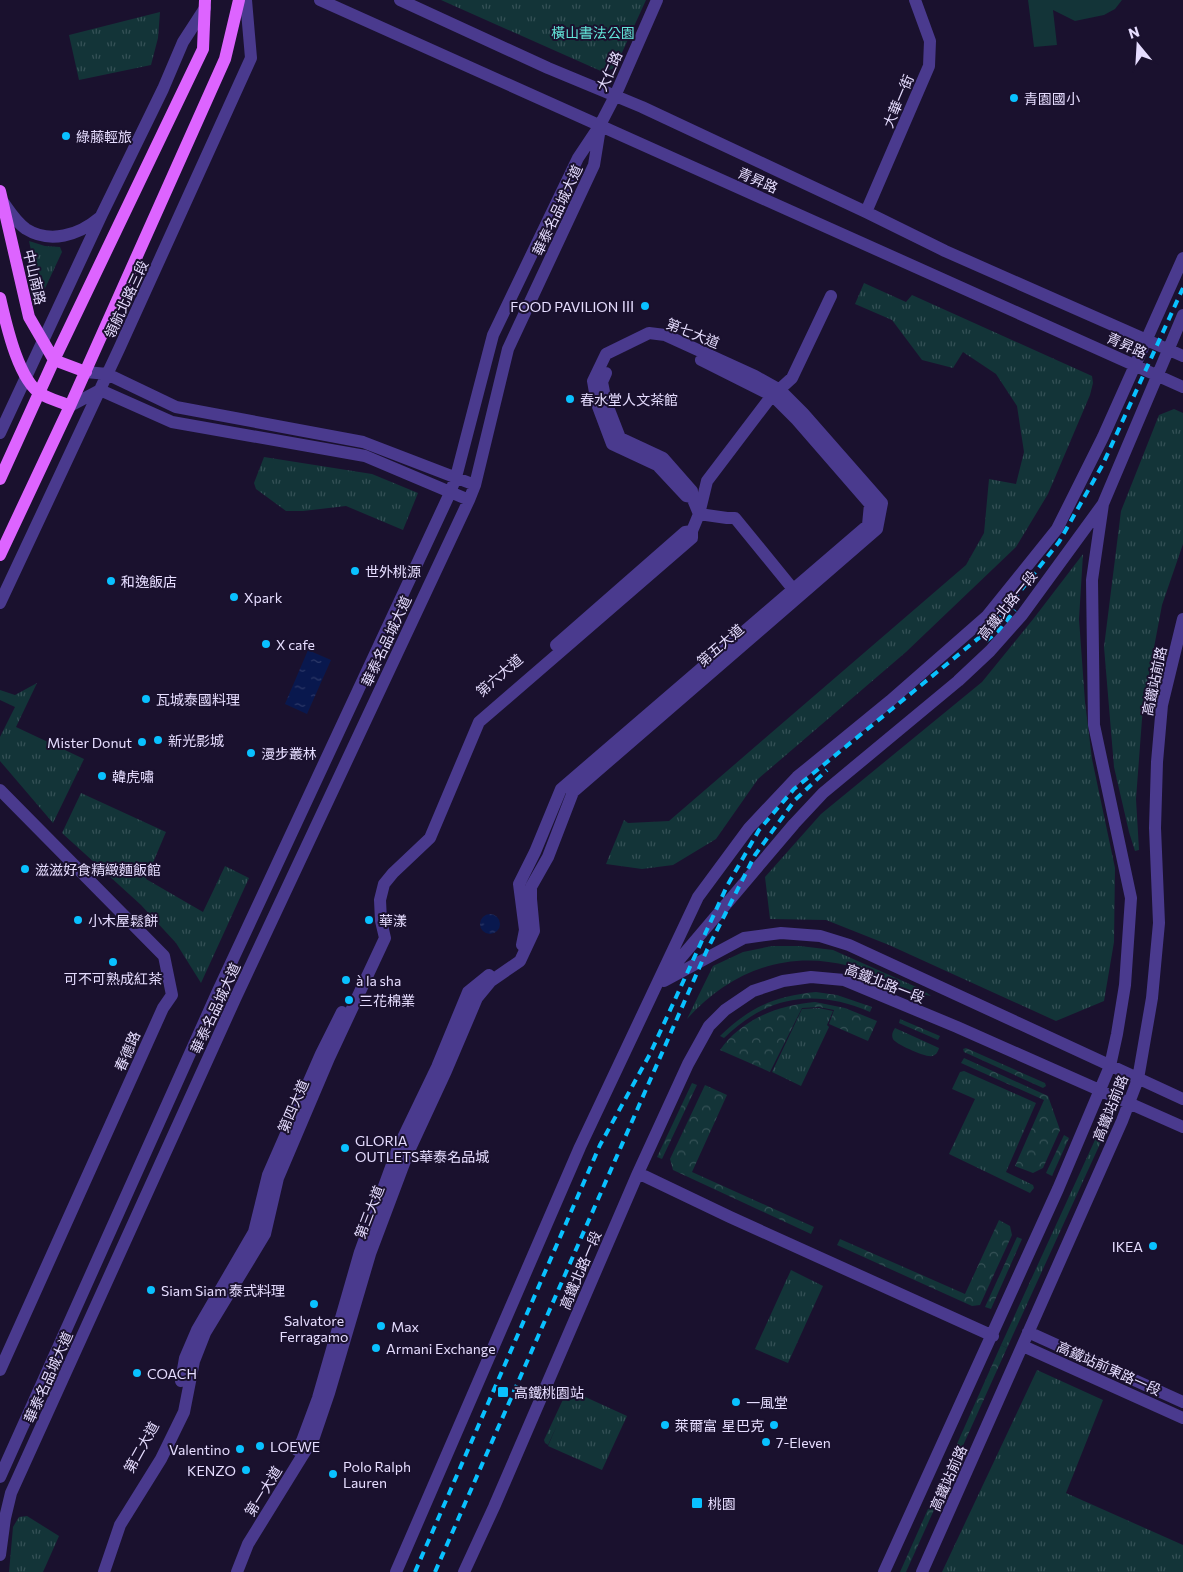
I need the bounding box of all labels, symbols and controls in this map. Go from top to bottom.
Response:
north arrow [1113,20,1163,70]
text: N [1126,22,1141,42]
park label: 橫山書法公園 [551,24,635,41]
street label: 大仁路 [593,48,625,94]
street label: 大華一街 [879,72,917,130]
place label: 青園國小 [1024,90,1080,107]
marker: 青園國小 [1008,92,1020,104]
place label: 綠藤輕旅 [76,128,132,145]
marker: 綠藤輕旅 [60,130,72,142]
street label: 華泰名品城大道 [529,162,585,258]
street label: 青昇路 [735,164,781,196]
street label: 中山南路 [20,248,50,306]
street label: 領航北路三段 [101,257,151,341]
place label: FOOD PAVILION Ⅲ [510,298,635,315]
marker: FOOD PAVILION Ⅲ [639,300,651,312]
street label: 第七大道 [664,315,722,351]
street label: 青昇路 [1104,329,1150,361]
place label: 春水堂人文茶館 [580,391,678,408]
marker: 春水堂人文茶館 [564,393,576,405]
place label: 世外桃源 [365,563,421,580]
marker: 世外桃源 [349,565,361,577]
street label: 高鐵北路一段 [974,567,1040,643]
place label: 和逸飯店 [121,573,177,590]
marker: 和逸飯店 [105,575,117,587]
place label: Xpark [244,589,283,606]
marker: Xpark [228,591,240,603]
street label: 華泰名品城大道 [358,593,414,689]
street label: 第五大道 [693,620,747,670]
place label: X cafe [276,636,315,653]
marker: X cafe [260,638,272,650]
street label: 高鐵站前路 [1138,645,1170,717]
street label: 第六大道 [472,650,526,700]
place label: 瓦城泰國料理 [156,691,240,708]
marker: 瓦城泰國料理 [140,693,152,705]
place label: 新光影城 [168,732,224,749]
place label: Mister Donut [47,734,132,751]
marker: 新光影城 [152,734,164,746]
marker: Mister Donut [136,736,148,748]
place label: 漫步叢林 [261,745,317,762]
marker: 漫步叢林 [245,747,257,759]
place label: 韓虎嘯 [112,768,154,785]
marker: 韓虎嘯 [96,770,108,782]
place label: 滋滋好食精緻麵飯館 [35,861,161,878]
marker: 滋滋好食精緻麵飯館 [19,863,31,875]
place label: 小木屋鬆餅 [88,912,158,929]
place label: 華漾 [379,912,407,929]
marker: 小木屋鬆餅 [72,914,84,926]
marker: 華漾 [363,914,375,926]
marker: 可不可熟成紅茶 [107,956,119,968]
street label: 華泰名品城大道 [187,960,243,1056]
street label: 高鐵北路一段 [843,960,927,1006]
place label: 可不可熟成紅茶 [64,970,162,987]
place label: à la sha [356,972,401,989]
marker: à la sha [340,974,352,986]
place label: 三花棉業 [359,992,415,1009]
marker: 三花棉業 [343,994,355,1006]
street label: 春德路 [111,1028,143,1074]
street label: 高鐵站前路 [1089,1072,1131,1144]
street label: 第四大道 [274,1077,312,1135]
place label: GLORIA OUTLETS華泰名品城 [355,1132,489,1165]
marker: GLORIA OUTLETS華泰名品城 [339,1142,351,1154]
street label: 第三大道 [351,1183,387,1241]
street label: 高鐵北路一段 [556,1228,604,1312]
place label: IKEA [1112,1238,1143,1255]
marker: IKEA [1147,1240,1159,1252]
place label: Siam Siam 泰式料理 [161,1282,285,1299]
marker: Siam Siam 泰式料理 [145,1284,157,1296]
marker: Salvatore Ferragamo [308,1298,320,1310]
place label: Salvatore Ferragamo [280,1312,348,1345]
place label: Max [391,1318,420,1335]
marker: Max [375,1320,387,1332]
street label: 華泰名品城大道 [20,1329,76,1425]
street label: 高鐵站前東路一段 [1054,1337,1164,1399]
place label: Armani Exchange [386,1340,496,1357]
marker: Armani Exchange [370,1342,382,1354]
place label: COACH [147,1365,197,1382]
marker: COACH [131,1367,143,1379]
place label: 高鐵桃園站 [514,1384,584,1401]
marker: 高鐵桃園站 [496,1385,510,1399]
place label: 一風堂 [746,1394,788,1411]
marker: 一風堂 [730,1396,742,1408]
place label: 萊爾富 [675,1417,717,1434]
place label: 星巴克 [722,1417,764,1434]
street label: 第二大道 [120,1418,162,1476]
marker: 萊爾富 [659,1419,671,1431]
marker: 星巴克 [768,1419,780,1431]
place label: 7-Eleven [776,1434,831,1451]
marker: 7-Eleven [760,1436,772,1448]
place label: LOEWE [270,1438,320,1455]
marker: LOEWE [254,1440,266,1452]
place label: Valentino [169,1441,230,1458]
marker: Valentino [234,1443,246,1455]
street label: 高鐵站前路 [926,1443,970,1513]
place label: Polo Ralph Lauren [343,1458,411,1491]
place label: KENZO [187,1462,236,1479]
street label: 第一大道 [241,1463,285,1519]
marker: KENZO [240,1464,252,1476]
marker: Polo Ralph Lauren [327,1468,339,1480]
place label: 桃園 [708,1495,736,1512]
marker: 桃園 [690,1496,704,1510]

